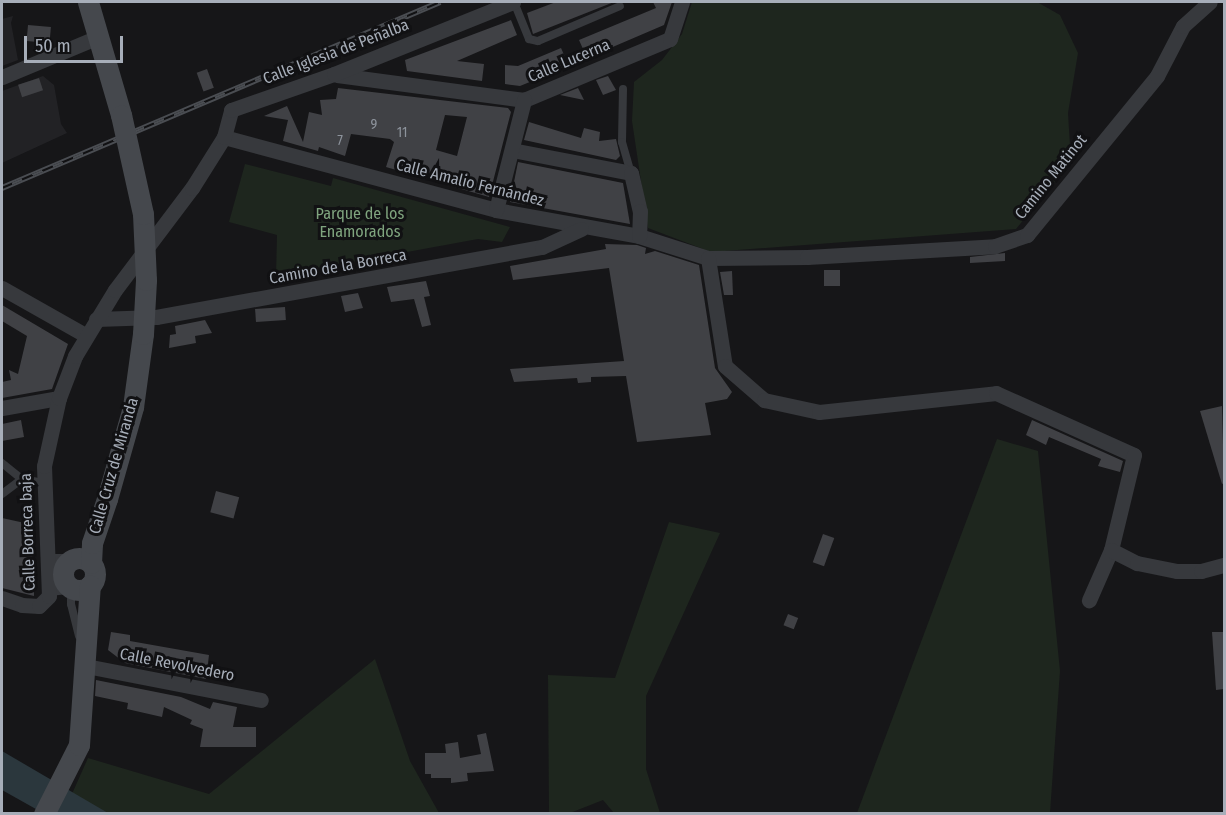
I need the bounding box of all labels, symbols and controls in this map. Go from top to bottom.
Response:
street label: Calle Iglesia de Peñalba [260,15,412,89]
scale bar [27,24,126,62]
text: 50 m [35,35,71,57]
street label: Calle Lucerna [525,35,613,87]
house number: 9 [371,117,377,133]
house number: 11 [397,125,407,141]
street label: Camino Matinot [1011,131,1091,223]
house number: 7 [337,133,343,149]
street label: Calle Amalio Fernández [394,155,546,211]
park label: Parque de los Enamorados [316,204,404,242]
street label: Camino de la Borreca [268,245,408,289]
street label: Calle Cruz de Miranda [85,396,143,536]
street label: Calle Borreca baja [16,473,40,591]
street label: Calle Revolvedero [118,644,236,686]

